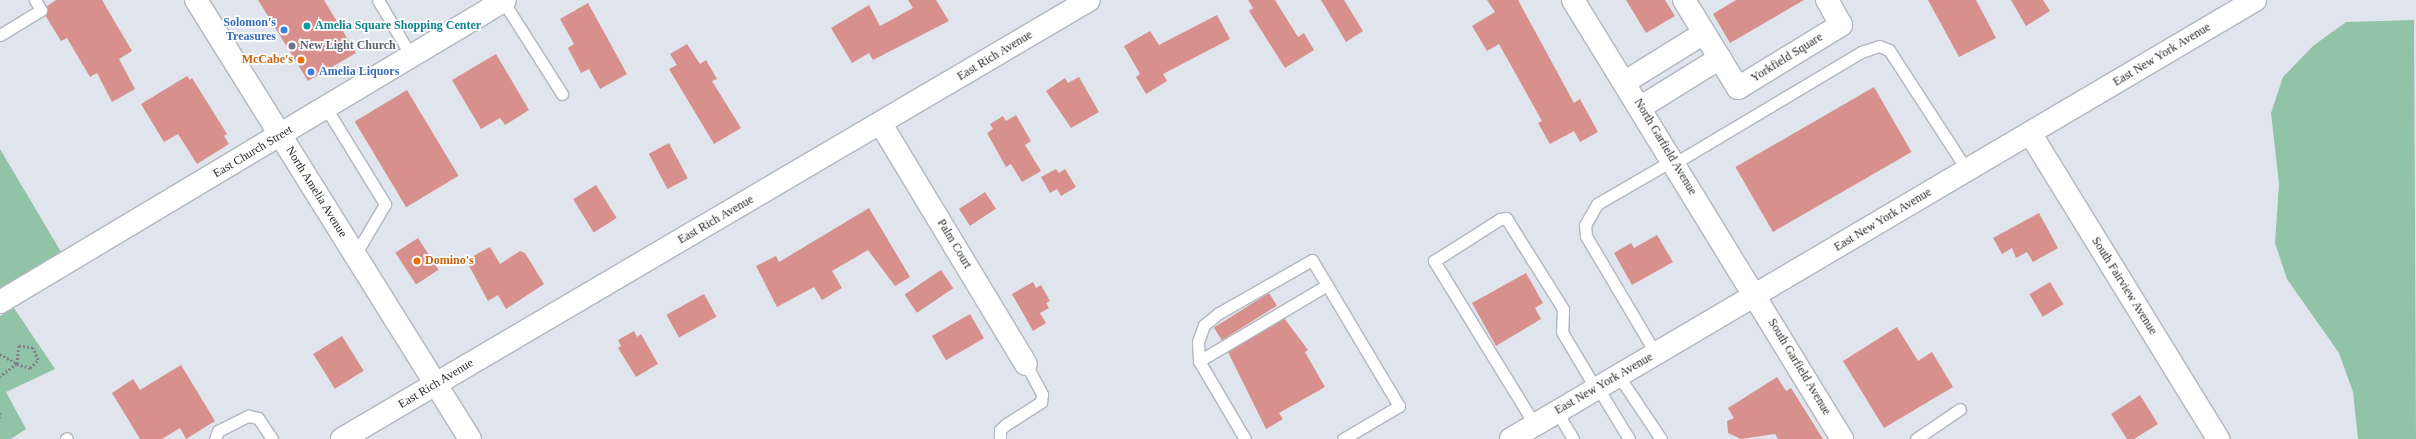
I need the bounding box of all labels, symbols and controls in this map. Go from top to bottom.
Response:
place label: Solomon's Treasures [223,16,276,44]
place label: Amelia Square Shopping Center [315,19,481,33]
street label: East New York Avenue [2110,20,2214,90]
marker: Amelia Square Shopping Center [302,21,312,31]
marker: Solomon's Treasures [279,25,289,35]
street label: East Rich Avenue [955,28,1035,84]
street label: Yorkfield Square [1749,30,1825,86]
place label: New Light Church [300,39,396,53]
marker: New Light Church [287,41,297,51]
place label: McCabe's [242,53,293,67]
marker: McCabe's [296,55,306,65]
place label: Amelia Liquors [319,65,399,79]
marker: Amelia Liquors [306,67,316,77]
street label: North Garfield Avenue [1630,96,1700,198]
street label: East Church Street [211,123,295,181]
street label: North Amelia Avenue [282,143,350,241]
street label: East New York Avenue [1831,185,1935,255]
street label: East Rich Avenue [675,192,757,248]
street label: Palm Court [934,217,974,271]
street label: South Fairview Avenue [2088,234,2160,338]
place label: Domino's [425,254,474,268]
marker: Domino's [412,256,422,266]
street label: South Garfield Avenue [1764,316,1834,418]
street label: East New York Avenue [1552,350,1656,418]
street label: East Rich Avenue [396,356,476,412]

